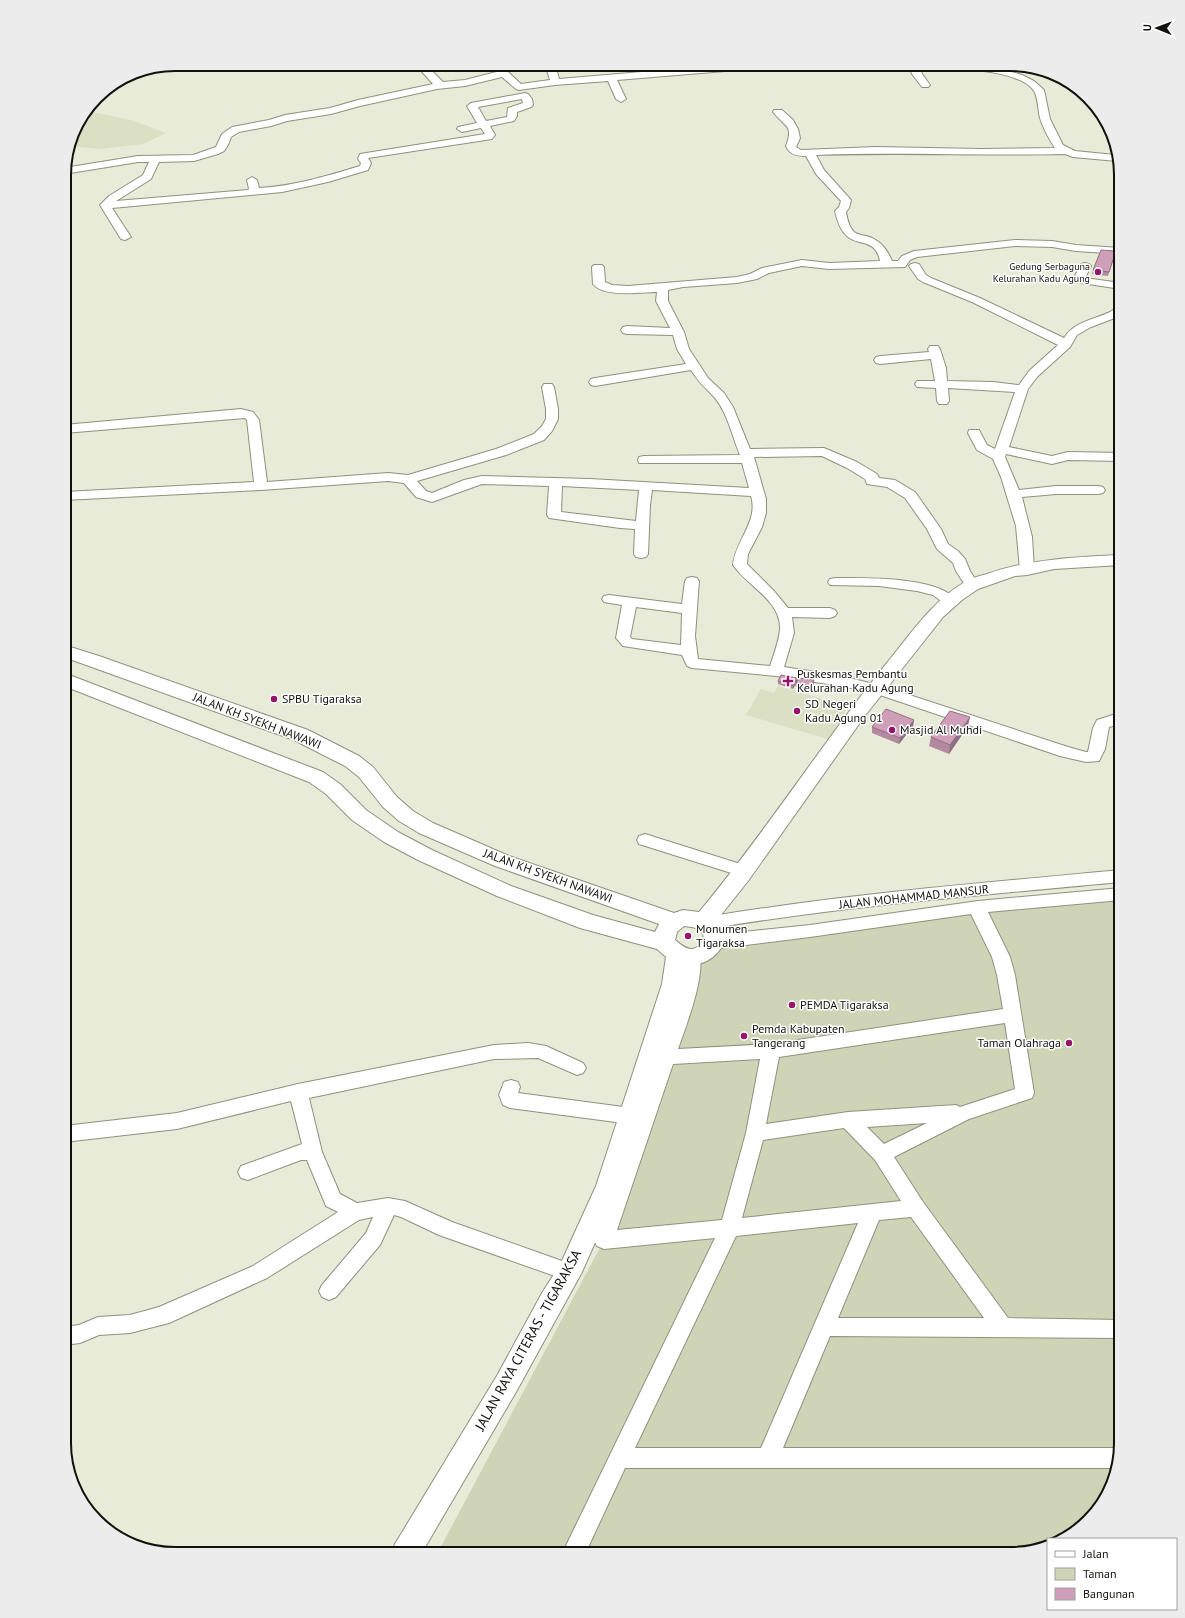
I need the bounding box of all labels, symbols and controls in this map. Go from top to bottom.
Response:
north arrow [1137,8,1177,48]
text: U [1140,24,1154,31]
place label: Gedung Serbaguna Kelurahan Kadu Agung [993,260,1090,285]
marker: Gedung Serbaguna Kelurahan Kadu Agung [1093,267,1103,277]
place label: Puskesmas Pembantu Kelurahan Kadu Agung [797,666,914,695]
marker: Puskesmas Pembantu Kelurahan Kadu Agung [782,675,794,687]
street label: JALAN KH SYEKH NAWAWI [190,689,323,752]
place label: SPBU Tigaraksa [282,691,362,706]
marker: SPBU Tigaraksa [269,694,279,704]
place label: SD Negeri Kadu Agung 01 [805,696,883,725]
marker: SD Negeri Kadu Agung 01 [792,706,802,716]
place label: Masjid Al Muhdi [900,722,982,737]
marker: Masjid Al Muhdi [887,725,897,735]
street label: JALAN KH SYEKH NAWAWI [481,845,615,906]
street label: JALAN MOHAMMAD MANSUR [837,881,990,912]
place label: Monumen Tigaraksa [696,921,747,950]
marker: Monumen Tigaraksa [683,931,693,941]
place label: PEMDA Tigaraksa [800,997,889,1012]
marker: PEMDA Tigaraksa [787,1000,797,1010]
place label: Pemda Kabupaten Tangerang [752,1021,845,1050]
marker: Pemda Kabupaten Tangerang [739,1031,749,1041]
place label: Taman Olahraga [978,1035,1061,1050]
marker: Taman Olahraga [1064,1038,1074,1048]
street label: JALAN RAYA CITERAS - TIGARAKSA [470,1246,586,1434]
legend [1047,1538,1177,1610]
text: Jalan [1082,1546,1108,1561]
text: Taman [1083,1566,1117,1581]
text: Bangunan [1083,1586,1135,1601]

